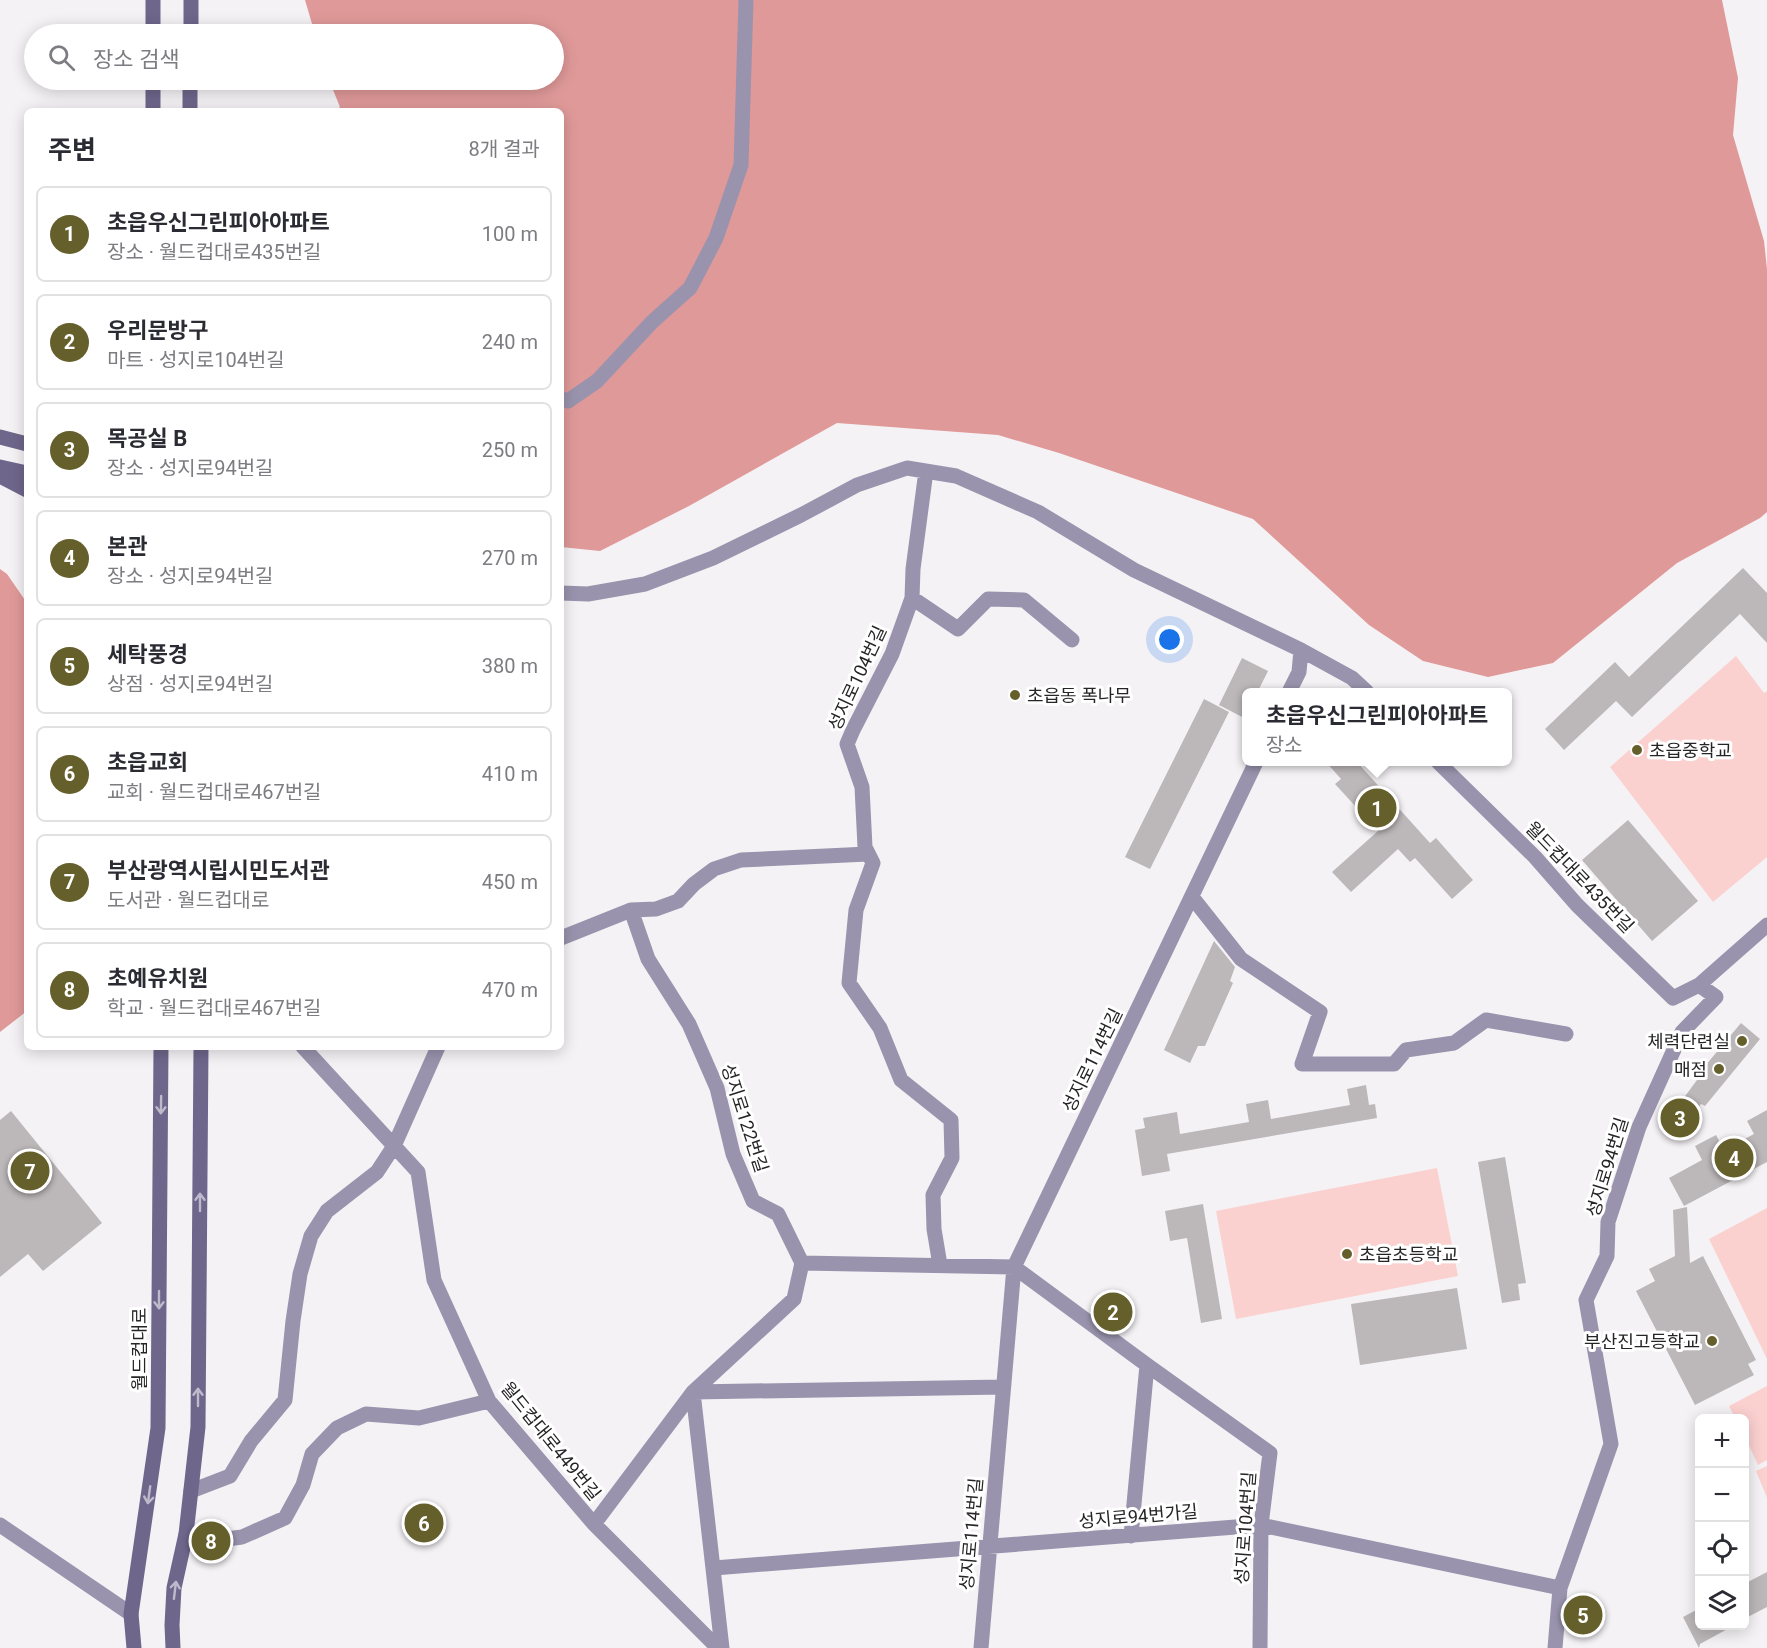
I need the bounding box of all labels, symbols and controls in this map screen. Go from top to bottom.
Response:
search box [24,24,564,90]
icon: search [45,41,78,74]
text: 장소 검색 [93,47,179,72]
text: 주변 [48,135,96,165]
text: 8개 결과 [469,137,540,161]
text: 초읍우신그린피아아파트 [107,210,330,235]
text: 1 [64,222,75,246]
text: 100 m [482,222,538,246]
text: 장소 · 월드컵대로435번길 [107,240,321,264]
text: 우리문방구 [107,318,208,343]
text: 2 [64,330,75,354]
text: 240 m [482,330,538,354]
text: 마트 · 성지로104번길 [107,348,285,372]
text: 목공실 B [107,426,187,451]
text: 3 [64,438,75,462]
text: 250 m [482,438,538,462]
text: 장소 · 성지로94번길 [107,456,273,480]
text: 본관 [107,534,147,559]
text: 4 [64,546,75,570]
text: 270 m [482,546,538,570]
text: 장소 · 성지로94번길 [107,564,273,588]
street label: 성지로104번길 [824,622,890,734]
your location [1155,625,1184,654]
text: 세탁풍경 [107,642,188,667]
text: 5 [64,654,75,678]
text: 380 m [482,654,538,678]
text: 상점 · 성지로94번길 [107,672,273,696]
place label: 초읍동 폭나무 [1027,685,1131,706]
marker: 초읍동 폭나무 [1008,688,1022,702]
popup [1242,688,1512,766]
text: 초읍우신그린피아아파트 [1266,703,1488,728]
text: 장소 [1266,733,1302,757]
place label: 초읍중학교 [1649,740,1732,761]
marker: 초읍중학교 [1630,743,1644,757]
text: 초읍교회 [107,750,188,775]
text: 6 [64,762,75,786]
text: 410 m [482,762,538,786]
text: 교회 · 월드컵대로467번길 [107,780,321,804]
pin: 1 [1358,786,1396,830]
street label: 월드컵대로435번길 [1522,817,1638,937]
text: 부산광역시립시민도서관 [107,858,330,883]
text: 7 [64,870,75,894]
text: 450 m [482,870,538,894]
text: 도서관 · 월드컵대로 [107,888,269,912]
text: 초예유치원 [107,966,208,991]
text: 8 [64,978,75,1002]
text: 470 m [482,978,538,1002]
text: 학교 · 월드컵대로467번길 [107,996,321,1020]
street label: 성지로114번길 [1058,1005,1126,1115]
place label: 체력단련실 [1647,1031,1730,1052]
marker: 체력단련실 [1735,1034,1749,1048]
place label: 매점 [1674,1059,1707,1080]
street label: 성지로122번길 [718,1061,772,1175]
marker: 매점 [1712,1062,1726,1076]
one-way arrow [155,1095,166,1115]
pin: 3 [1660,1096,1700,1140]
street label: 성지로94번길 [1582,1115,1632,1219]
pin: 4 [1714,1136,1754,1180]
pin: 7 [10,1148,50,1194]
one-way arrow [194,1192,206,1212]
place label: 초읍초등학교 [1359,1244,1458,1265]
marker: 초읍초등학교 [1340,1247,1354,1261]
one-way arrow [153,1290,165,1310]
pin: 2 [1094,1290,1132,1334]
street label: 월드컵대로 [129,1308,150,1390]
place label: 부산진고등학교 [1584,1331,1700,1352]
marker: 부산진고등학교 [1705,1334,1719,1348]
street label: 월드컵대로449번길 [497,1378,605,1504]
one-way arrow [192,1387,204,1407]
map controls [1695,1414,1749,1630]
button: + [1695,1414,1749,1468]
button: − [1695,1468,1749,1522]
street label: 성지로104번길 [1231,1471,1259,1585]
street label: 성지로114번길 [956,1477,986,1591]
one-way arrow [144,1484,155,1504]
pin: 6 [404,1500,444,1546]
street label: 성지로94번가길 [1078,1500,1198,1532]
pin: 8 [192,1518,230,1564]
button: locate [1695,1522,1749,1576]
button: layers [1695,1576,1749,1630]
one-way arrow [169,1580,180,1600]
pin: 5 [1564,1592,1602,1638]

